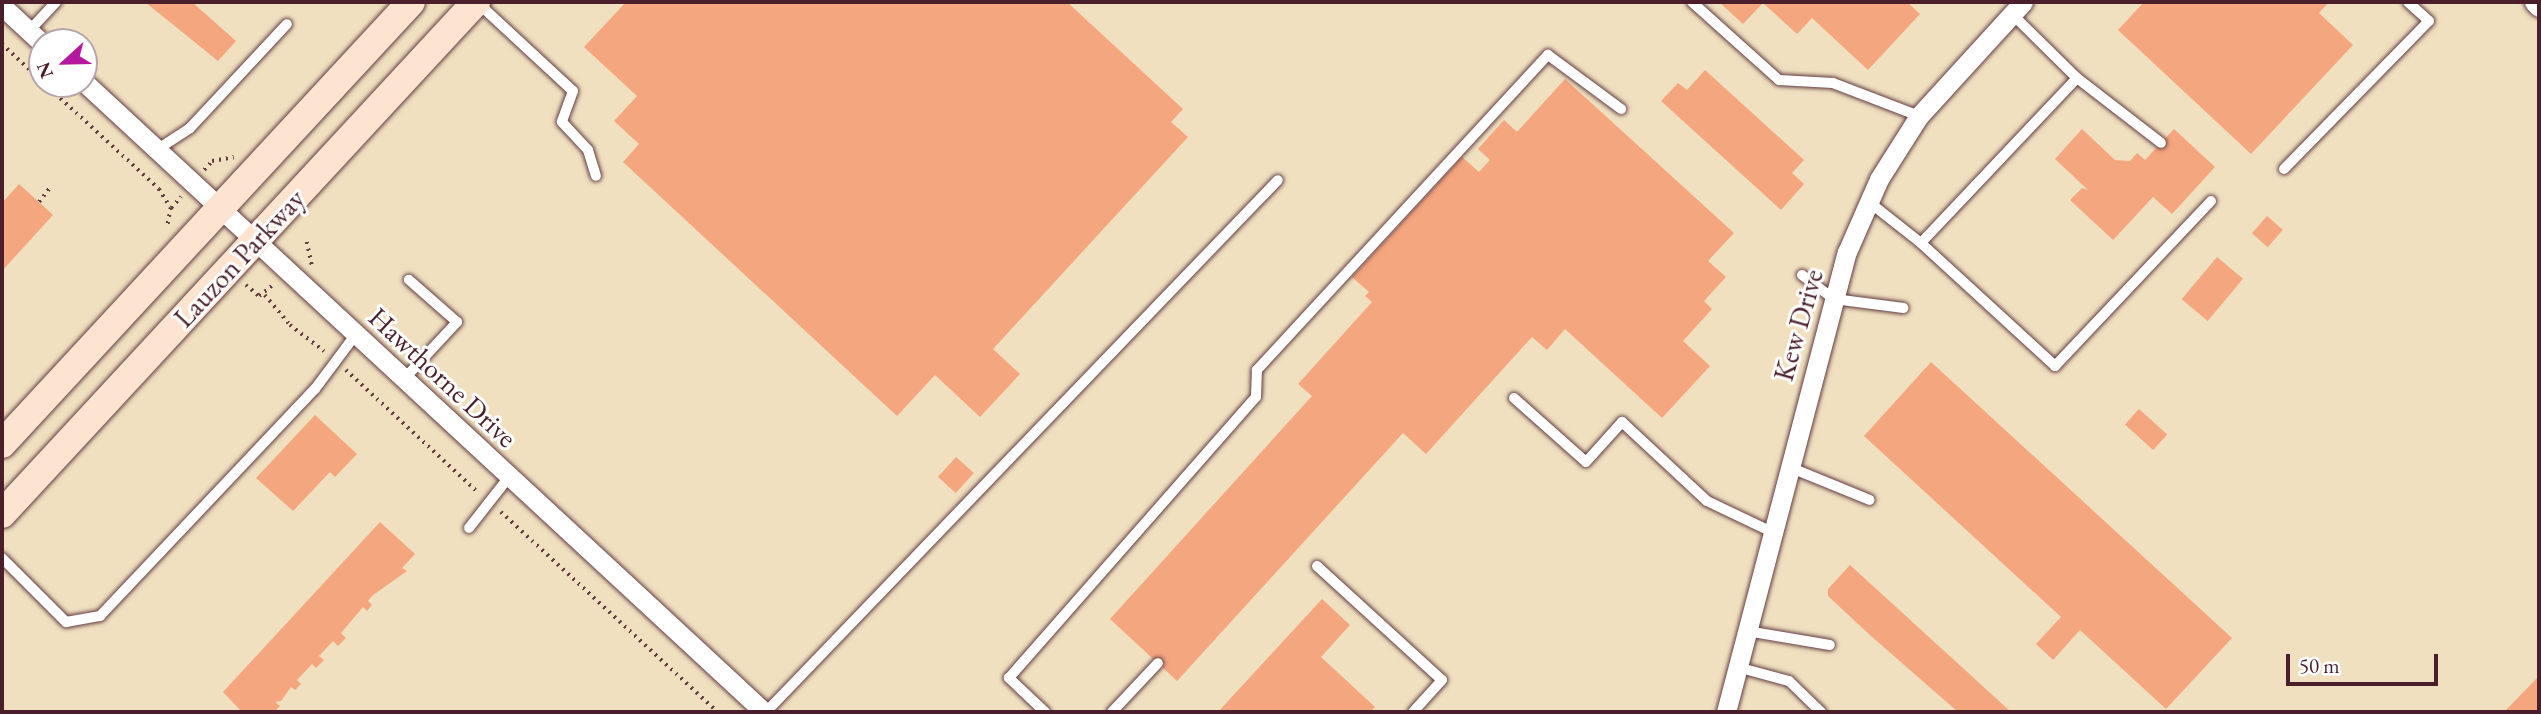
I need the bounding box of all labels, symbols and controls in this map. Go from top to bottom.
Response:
north arrow [28,28,98,98]
text: N [30,58,59,82]
street label: Lauzon Parkway [166,182,312,334]
street label: Kew Drive [1766,265,1830,385]
street label: Hawthorne Drive [362,300,524,454]
scale bar [2289,640,2441,684]
text: 50 m [2299,652,2340,679]

